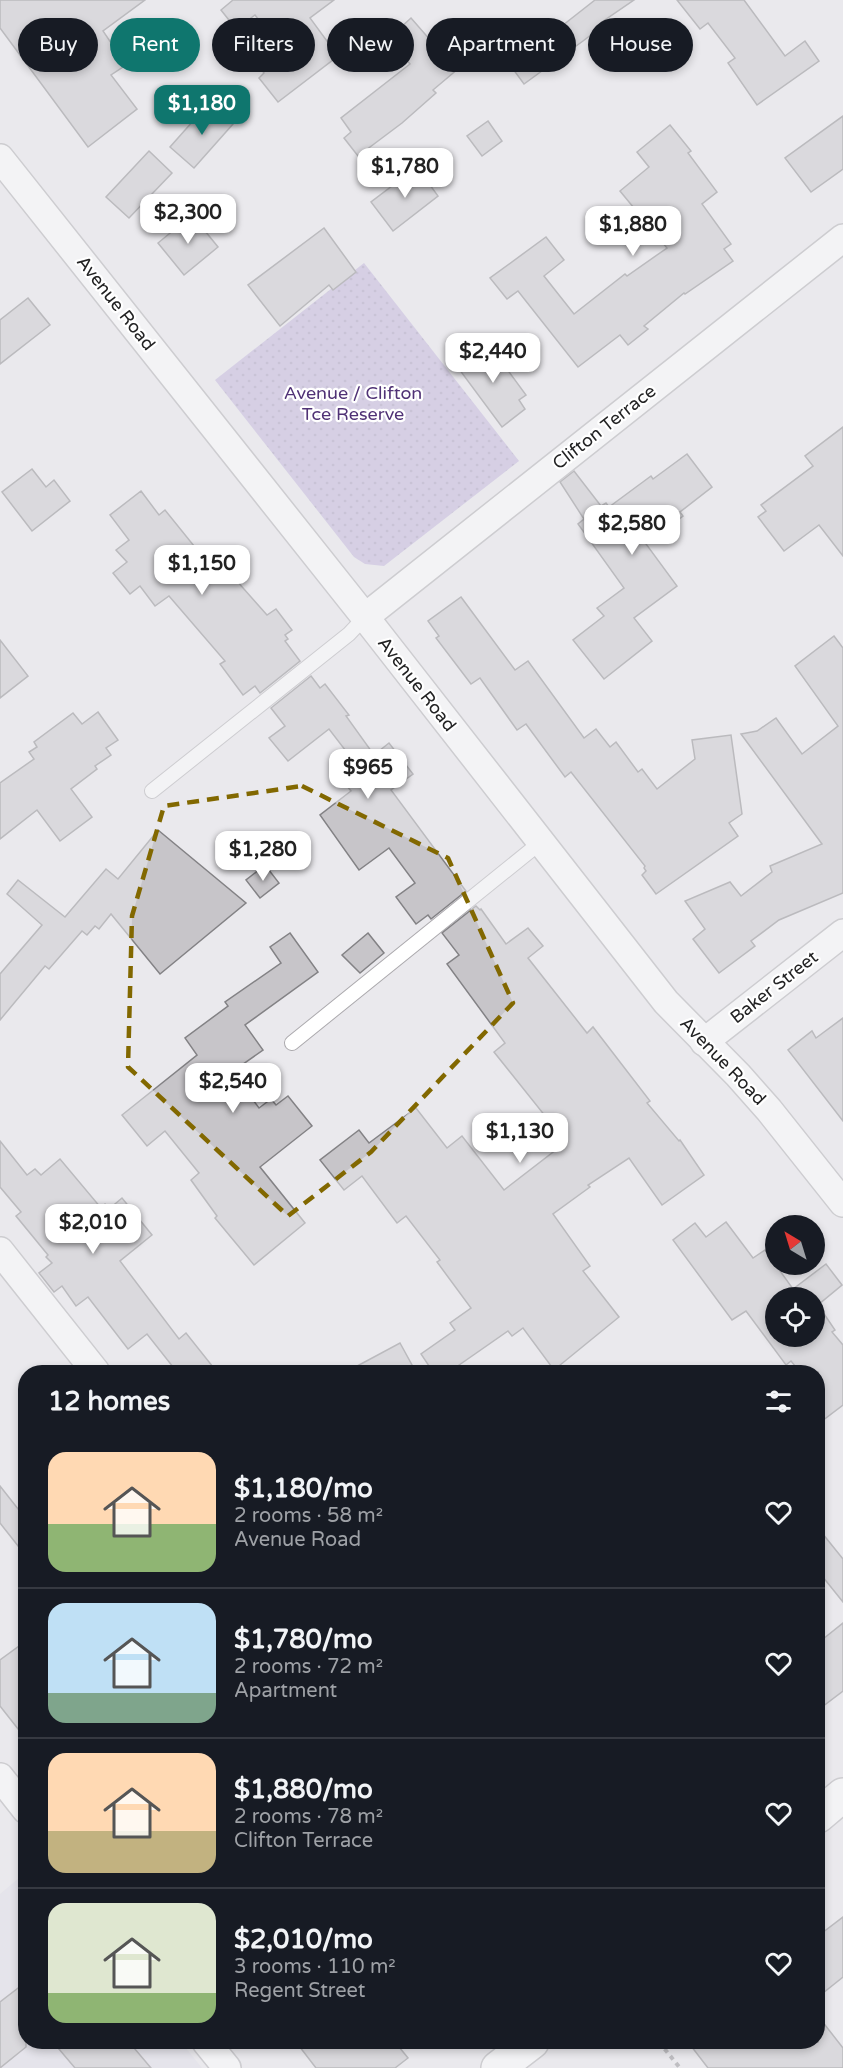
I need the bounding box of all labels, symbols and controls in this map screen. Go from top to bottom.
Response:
chip: Buy [18,18,98,72]
chip: Rent [110,18,200,72]
chip: Filters [212,18,315,72]
chip: New [327,18,414,72]
chip: Apartment [426,18,576,72]
chip: House [588,18,693,72]
pin: $1,180 [153,85,251,136]
text: $1,180 [168,92,236,116]
pin: $1,780 [356,148,454,199]
text: $1,780 [371,155,439,179]
pin: $2,300 [139,194,237,245]
text: $2,300 [154,201,222,225]
pin: $1,880 [584,206,682,257]
text: $1,880 [599,213,667,237]
street label: Avenue Road [72,251,160,355]
pin: $2,440 [444,333,542,384]
text: $2,440 [459,340,527,364]
street label: Clifton Terrace [548,380,660,474]
park label: Avenue / Clifton Tce Reserve [284,382,422,425]
pin: $2,580 [583,505,681,556]
text: $2,580 [598,512,666,536]
pin: $1,150 [153,545,251,596]
text: $1,150 [168,552,236,576]
street label: Avenue Road [373,632,461,736]
pin: $965 [332,749,404,800]
text: $965 [343,756,393,780]
pin: $1,280 [214,831,312,882]
text: $1,280 [229,838,297,862]
street label: Baker Street [726,946,822,1028]
street label: Avenue Road [675,1012,771,1110]
pin: $2,540 [184,1063,282,1114]
text: $2,540 [199,1070,267,1094]
pin: $1,130 [471,1113,569,1164]
text: $1,130 [486,1120,554,1144]
pin: $2,010 [44,1204,142,1255]
text: $2,010 [59,1211,127,1235]
north arrow [765,1215,825,1275]
map controls [765,1215,825,1347]
button: locate [765,1287,825,1347]
icon: filters [762,1385,795,1418]
text: 12 homes [48,1386,170,1417]
text: $1,180/mo [234,1473,373,1504]
icon: home [96,1476,168,1548]
icon: heart [762,1496,795,1529]
text: 2 rooms · 58 m² [234,1504,383,1528]
text: Avenue Road [234,1528,361,1552]
text: $1,780/mo [234,1624,373,1655]
icon: home [96,1627,168,1699]
icon: heart [762,1647,795,1680]
text: 2 rooms · 72 m² [234,1655,383,1679]
text: Apartment [234,1679,337,1703]
text: $1,880/mo [234,1774,373,1805]
icon: home [96,1777,168,1849]
icon: heart [762,1797,795,1830]
text: 2 rooms · 78 m² [234,1805,383,1829]
text: Clifton Terrace [234,1829,373,1853]
text: $2,010/mo [234,1924,373,1955]
icon: home [96,1927,168,1999]
icon: heart [762,1947,795,1980]
text: 3 rooms · 110 m² [234,1955,396,1979]
text: Regent Street [234,1979,365,2003]

